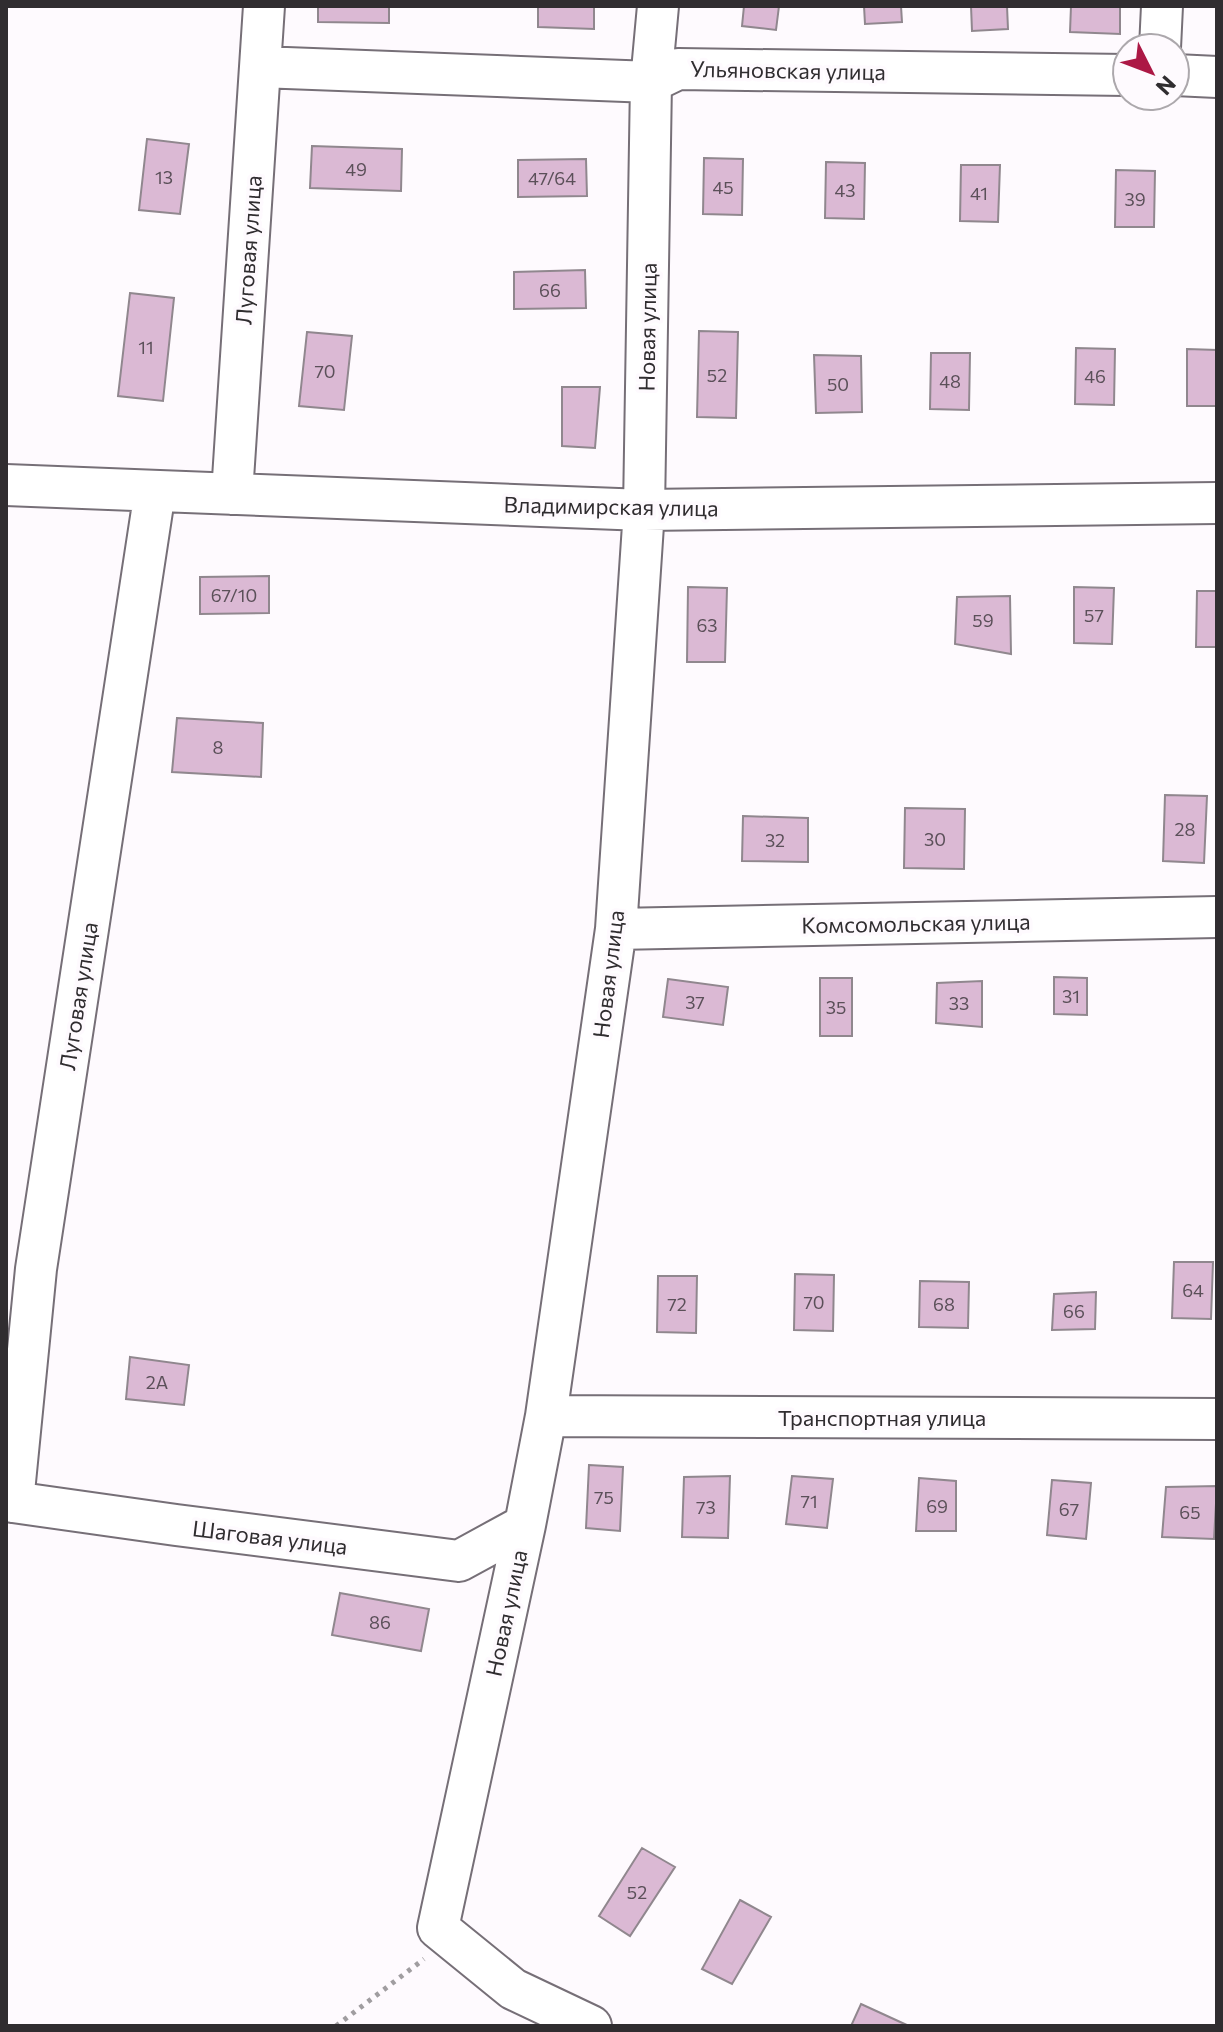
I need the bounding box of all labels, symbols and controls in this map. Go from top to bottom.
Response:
north arrow [1111,32,1191,112]
street label: Ульяновская улица [690,55,886,85]
text: N [1151,71,1182,101]
house number: 49 [345,158,367,180]
house number: 13 [155,166,173,188]
house number: 47/64 [528,167,576,189]
street label: Луговая улица [229,174,267,326]
house number: 45 [712,176,734,198]
house number: 43 [834,179,856,201]
house number: 41 [970,182,988,204]
house number: 39 [1124,188,1146,210]
street label: Новая улица [632,262,662,392]
house number: 66 [539,279,561,301]
house number: 11 [138,336,154,358]
house number: 70 [314,360,336,382]
house number: 52 [707,364,727,386]
house number: 46 [1084,365,1106,387]
house number: 48 [939,370,961,392]
house number: 50 [827,373,849,395]
street label: Владимирская улица [503,491,719,521]
house number: 67/10 [211,584,257,606]
house number: 57 [1084,604,1104,626]
house number: 59 [972,609,994,631]
house number: 63 [696,614,718,636]
house number: 8 [213,736,224,758]
house number: 28 [1175,818,1196,840]
house number: 30 [924,828,946,850]
house number: 32 [765,829,785,851]
street label: Новая улица [587,908,629,1040]
street label: Комсомольская улица [801,908,1031,938]
street label: Луговая улица [53,920,103,1072]
house number: 31 [1062,985,1080,1007]
house number: 37 [685,991,705,1013]
house number: 33 [949,992,969,1014]
house number: 35 [826,996,846,1018]
house number: 64 [1182,1279,1204,1301]
house number: 70 [803,1291,825,1313]
house number: 72 [667,1293,687,1315]
house number: 68 [933,1293,955,1315]
house number: 66 [1063,1300,1085,1322]
house number: 2А [146,1371,168,1393]
street label: Транспортная улица [778,1404,986,1431]
house number: 75 [594,1486,614,1508]
house number: 71 [800,1490,818,1512]
house number: 69 [926,1495,948,1517]
house number: 73 [696,1496,716,1518]
house number: 67 [1059,1498,1079,1520]
house number: 65 [1179,1501,1201,1523]
street label: Шаговая улица [191,1514,349,1560]
street label: Новая улица [479,1547,533,1679]
house number: 86 [369,1611,391,1633]
house number: 52 [627,1881,647,1903]

